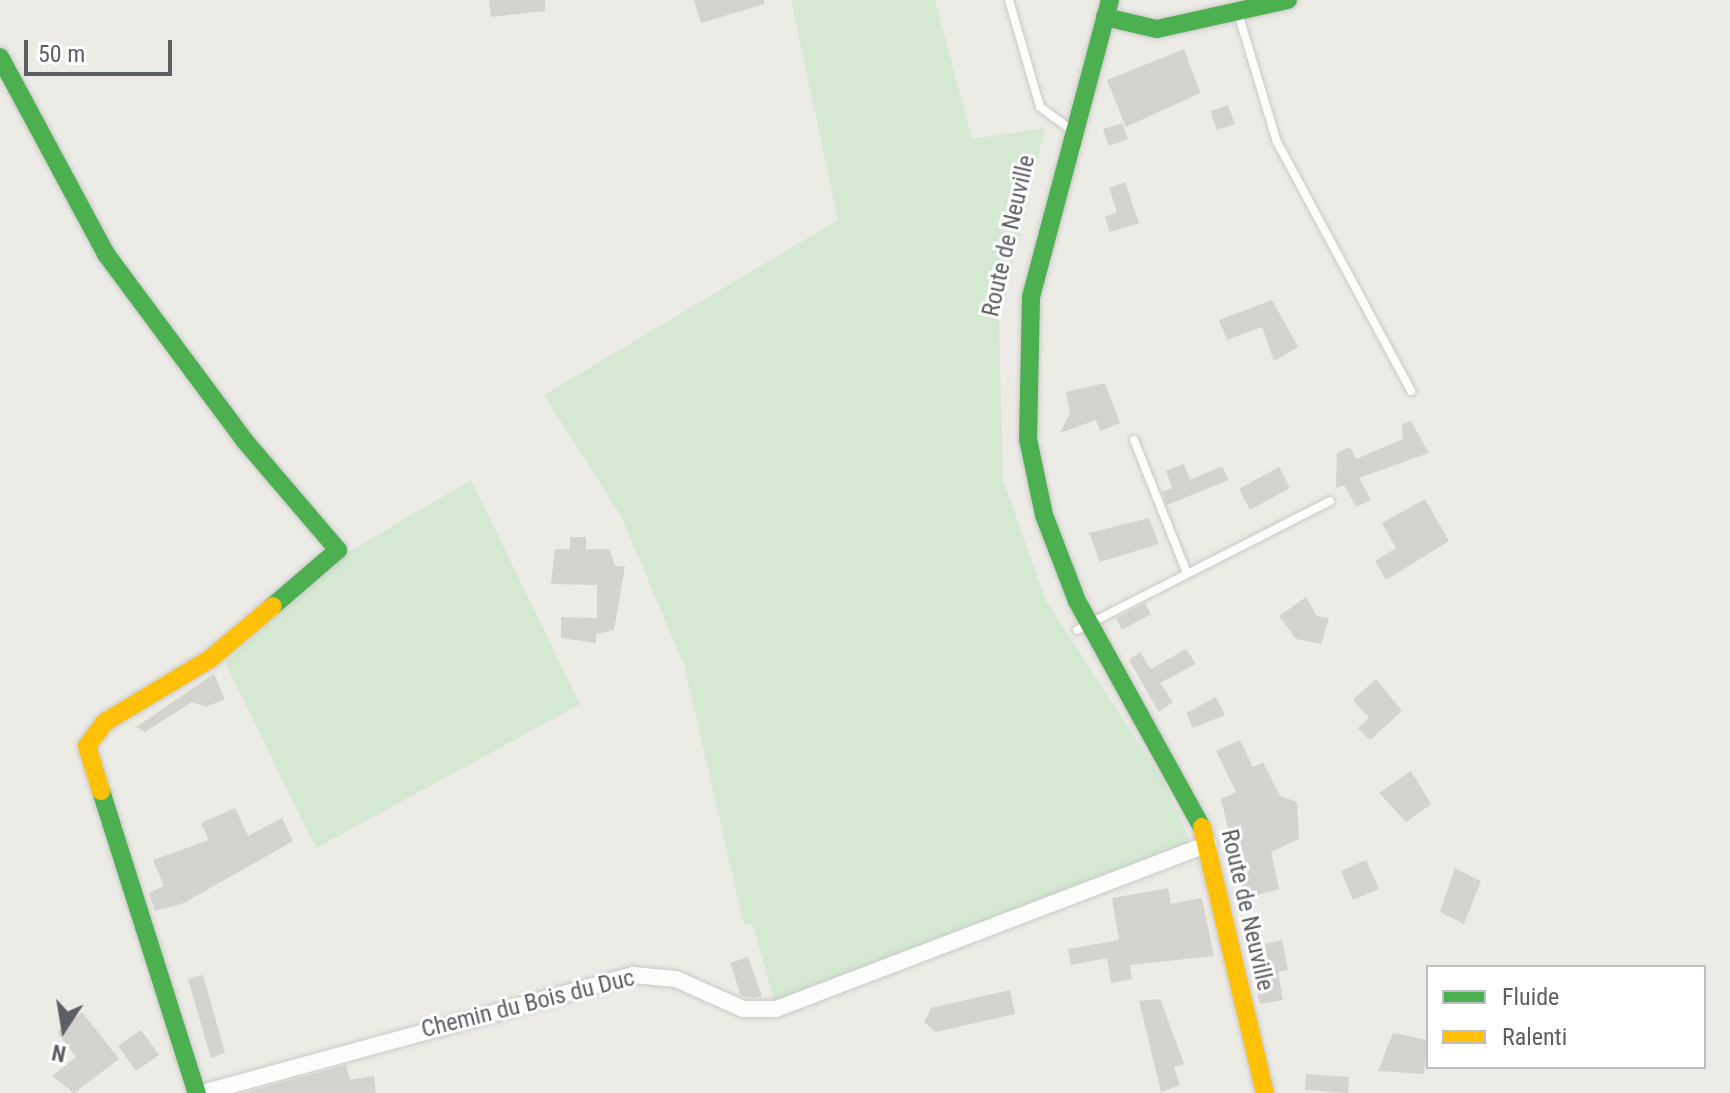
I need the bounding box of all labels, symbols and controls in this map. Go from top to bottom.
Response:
scale bar [28,24,176,74]
text: 50 m [38,40,85,68]
street label: Route de Neuville [976,153,1042,319]
street label: Route de Neuville [1214,827,1280,993]
street label: Chemin du Bois du Duc [418,964,638,1044]
legend [1426,965,1706,1069]
text: Fluide [1502,983,1559,1011]
north arrow [24,989,104,1069]
text: Ralenti [1502,1023,1567,1051]
text: N [50,1039,68,1067]

